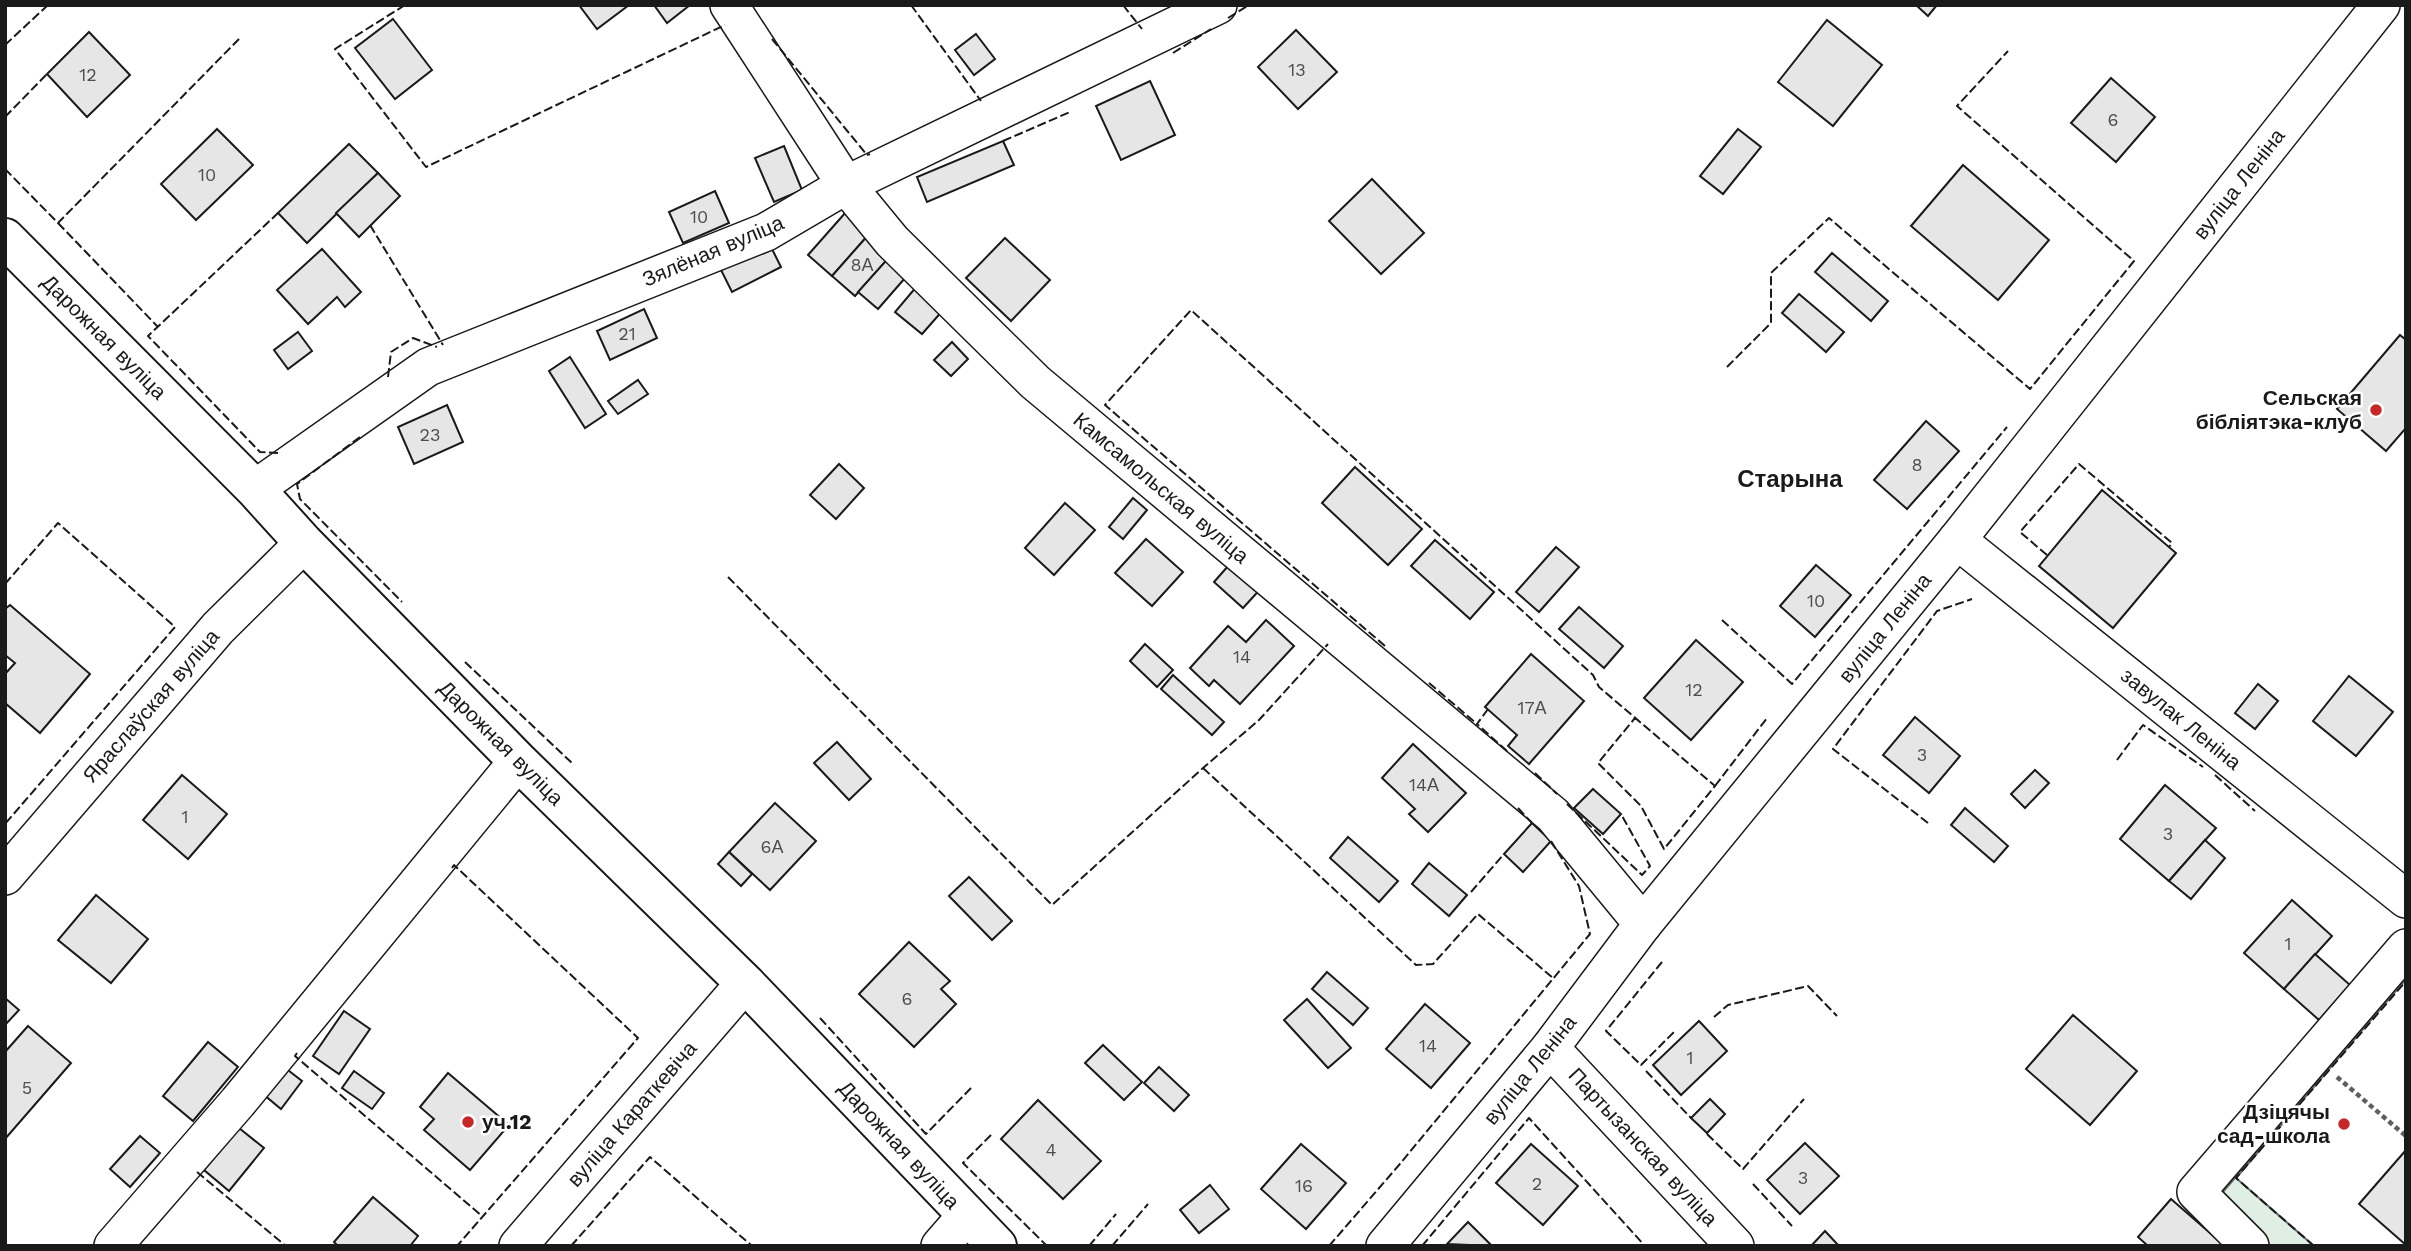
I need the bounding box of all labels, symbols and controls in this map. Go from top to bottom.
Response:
house number: 13 [1288,59,1306,80]
house number: 12 [79,64,97,85]
house number: 6 [2108,109,2118,130]
street label: вуліца Леніна [2188,123,2290,244]
house number: 10 [198,164,216,185]
house number: 10 [690,206,708,227]
street label: Зялёная вуліца [638,209,788,292]
house number: 8А [850,254,874,275]
street label: Дарожная вуліца [37,269,172,404]
house number: 21 [618,323,636,344]
place label: Сельская бібліятэка-клуб [2196,385,2362,434]
marker: Сельская бібліятэка-клуб [2368,402,2384,418]
street label: Камсамольская вуліца [1069,407,1254,568]
house number: 23 [420,424,441,445]
house number: 8 [1911,454,1923,475]
district label: Старына [1737,465,1843,493]
street label: вуліца Леніна [1833,568,1937,687]
house number: 10 [1807,590,1825,611]
street label: Яраслаўская вуліца [77,624,224,788]
house number: 14 [1233,646,1251,667]
street label: завулак Леніна [2116,663,2247,775]
street label: Дарожная вуліца [434,675,569,810]
house number: 12 [1685,679,1703,700]
house number: 17А [1517,697,1547,718]
house number: 3 [1917,744,1927,765]
house number: 14А [1409,774,1439,795]
house number: 1 [181,806,189,827]
house number: 3 [2163,823,2173,844]
house number: 6А [761,836,783,857]
house number: 1 [2284,933,2292,954]
house number: 6 [902,988,912,1009]
street label: вуліца Леніна [1478,1010,1582,1129]
house number: 14 [1419,1035,1437,1056]
street label: вуліца Караткевіча [562,1036,702,1191]
house number: 1 [1686,1047,1694,1068]
street label: Партызанская вуліца [1564,1062,1723,1231]
street label: Дарожная вуліца [834,1075,965,1214]
house number: 5 [22,1077,32,1098]
place label: Дзіцячы сад-школа [2217,1099,2330,1148]
place label: уч.12 [482,1109,531,1134]
marker: уч.12 [460,1114,476,1130]
marker: Дзіцячы сад-школа [2336,1116,2352,1132]
house number: 4 [1046,1139,1057,1160]
house number: 3 [1798,1167,1808,1188]
house number: 2 [1532,1173,1542,1194]
house number: 16 [1295,1175,1313,1196]

